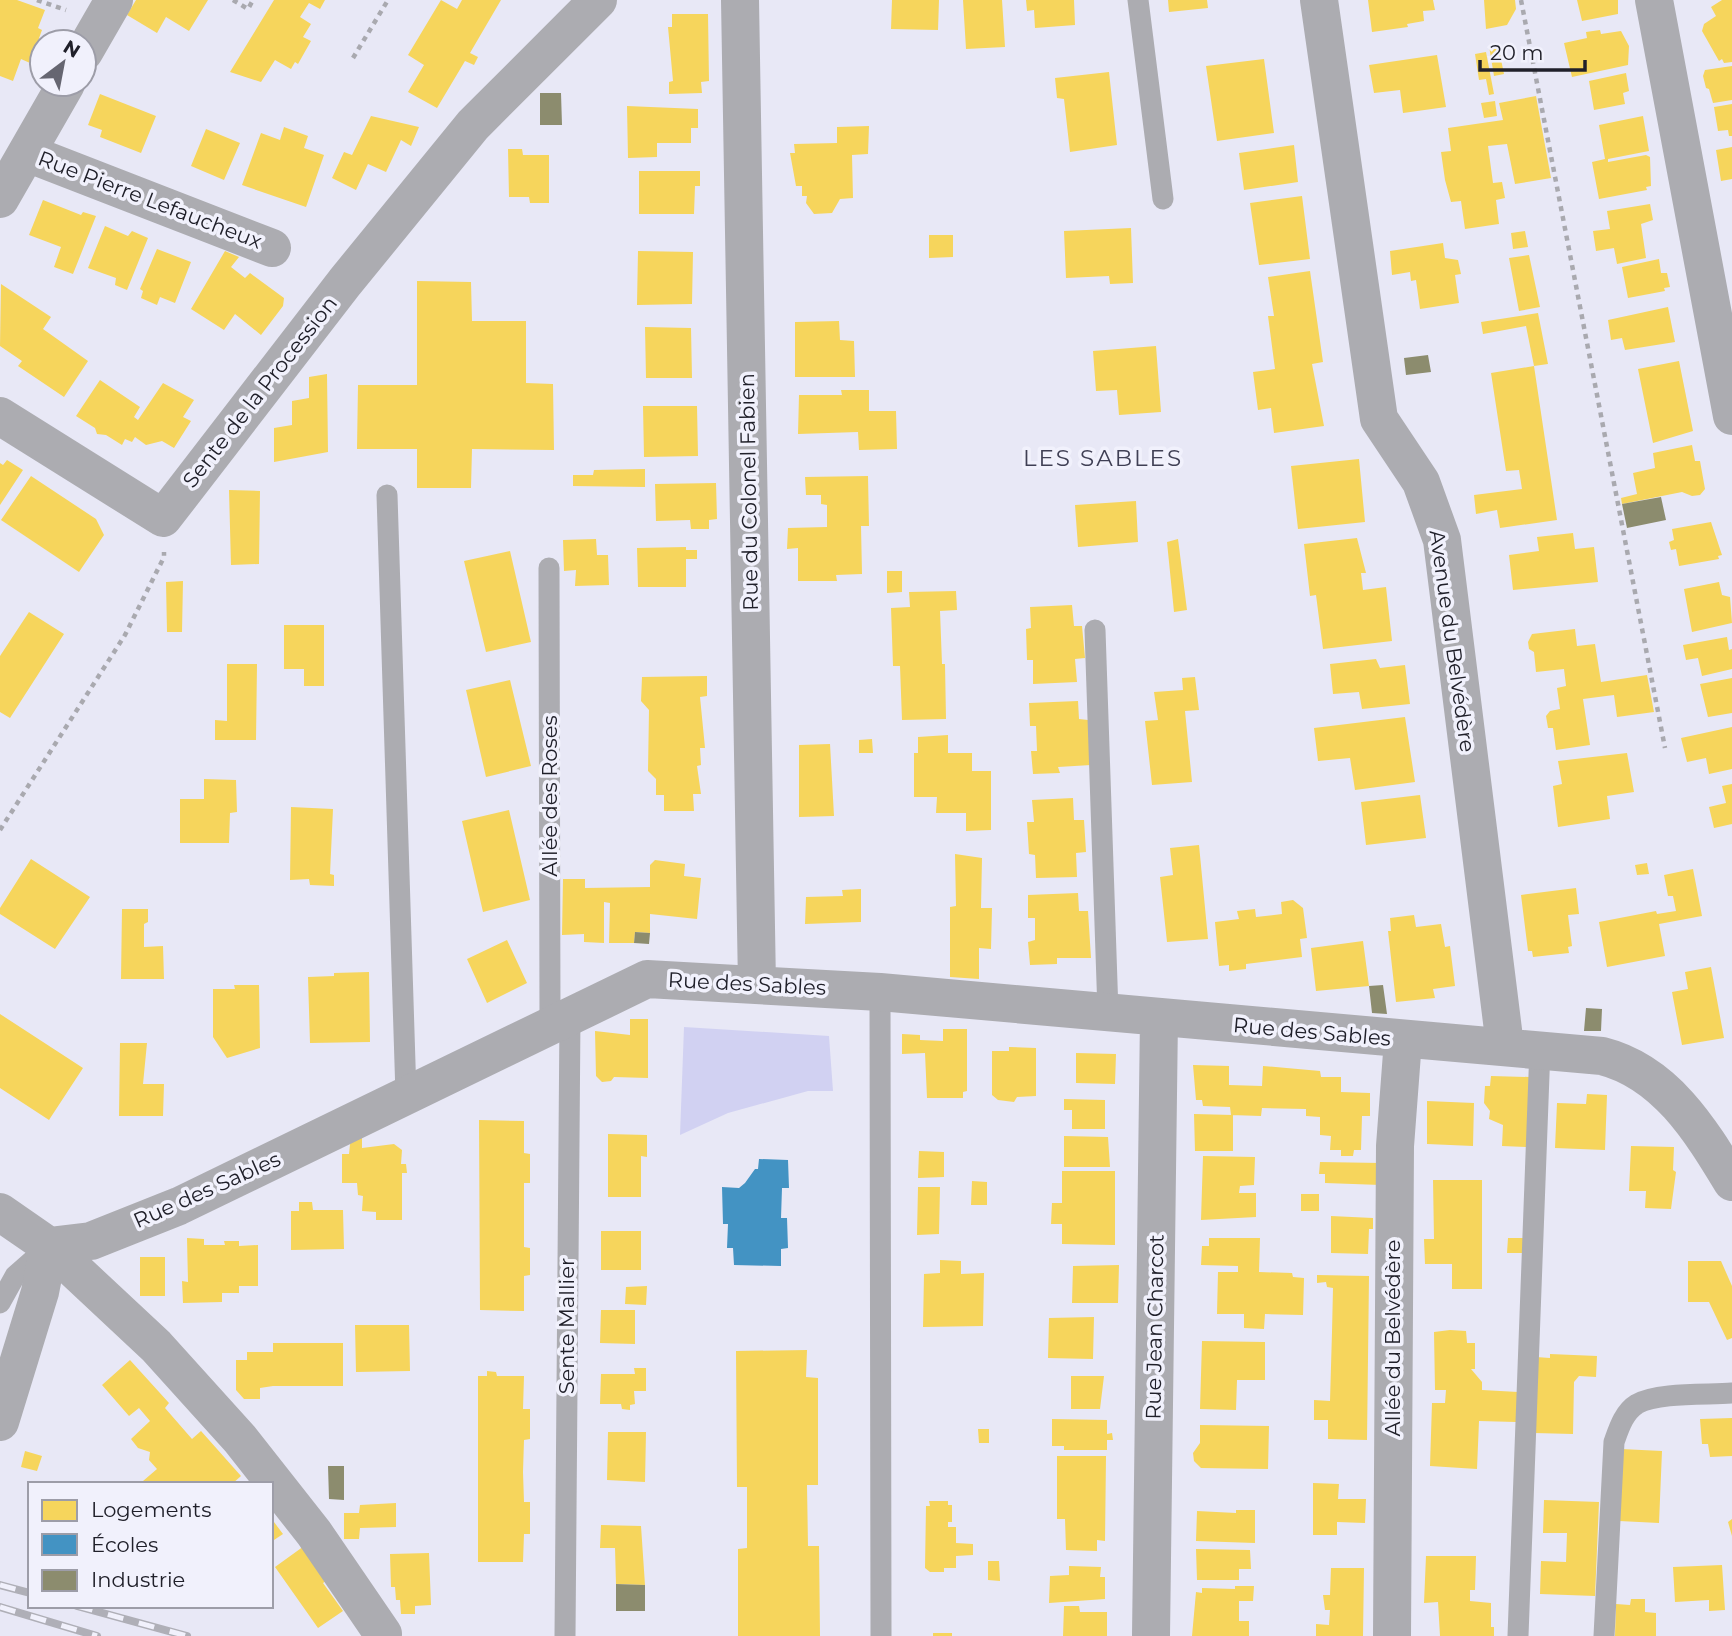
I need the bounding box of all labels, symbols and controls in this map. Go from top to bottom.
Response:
north arrow [28,28,98,98]
scale bar [1480,28,1585,72]
text: N [59,35,84,63]
text: 20 m [1490,40,1544,65]
street label: Rue Pierre Lefaucheux [35,145,266,254]
street label: Sente de la Procession [177,291,342,492]
street label: Rue du Colonel Fabien [734,373,763,611]
district label: LES SABLES [1023,444,1183,472]
street label: Avenue du Belvédère [1425,528,1480,754]
street label: Allée des Roses [537,715,562,877]
street label: Rue des Sables [667,967,827,1000]
street label: Rue des Sables [1232,1012,1392,1051]
street label: Rue des Sables [129,1146,284,1233]
street label: Rue Jean Charcot [1140,1234,1169,1420]
street label: Allée du Belvédère [1380,1240,1405,1436]
street label: Sente Mallier [554,1258,579,1394]
legend [28,1482,273,1608]
text: Logements [91,1497,211,1522]
text: Écoles [91,1532,158,1557]
text: Industrie [91,1567,185,1592]

